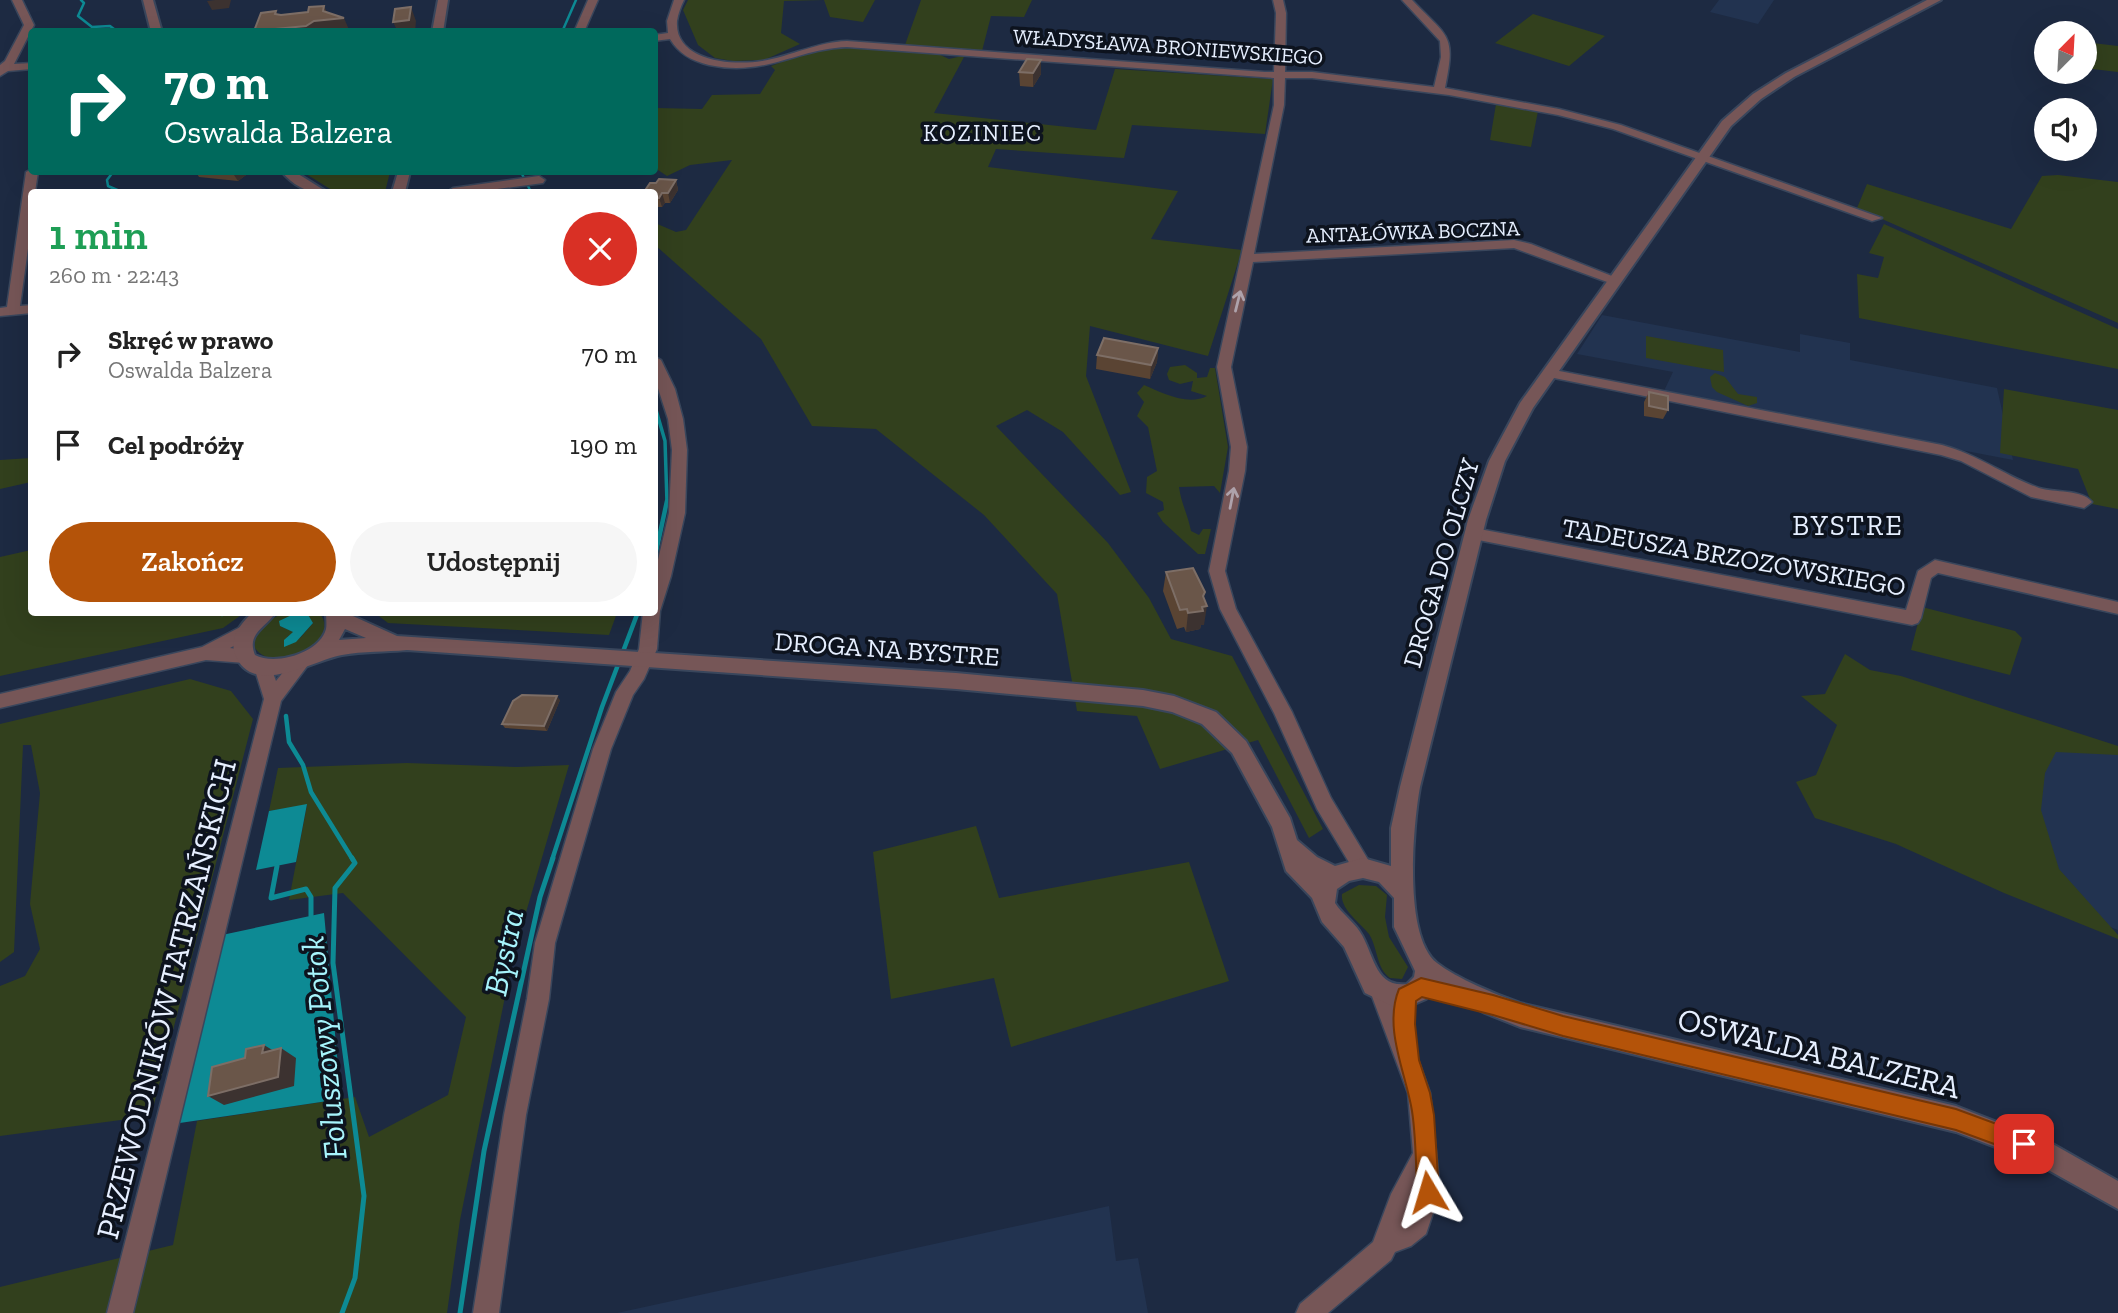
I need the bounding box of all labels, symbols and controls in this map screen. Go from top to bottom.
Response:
north arrow [2034,21,2096,84]
map controls [2034,21,2097,161]
street label: WŁADYSŁAWA BRONIEWSKIEGO [1012,23,1324,70]
text: 70 m [164,53,269,112]
icon: right [49,56,140,147]
button: sound [2034,98,2097,161]
text: Oswalda Balzera [164,113,392,151]
district label: KOZINIEC [923,119,1043,147]
text: 1 min [49,209,148,260]
button: close [563,212,637,286]
street label: ANTAŁÓWKA BOCZNA [1306,215,1521,248]
text: 260 m · 22:43 [49,261,179,289]
one-way arrow [1232,290,1245,313]
text: Skręć w prawo [108,324,273,356]
icon: right [49,335,87,373]
text: 70 m [581,338,637,370]
text: Oswalda Balzera [108,356,272,384]
icon: arrive [49,426,87,464]
text: Cel podróży [108,429,244,461]
text: 190 m [570,429,637,461]
street label: DROGA DO OLCZY [1396,455,1486,671]
one-way arrow [1225,487,1239,510]
district label: BYSTRE [1792,509,1904,542]
street label: TADEUSZA BRZOZOWSKIEGO [1560,511,1908,603]
button: Zakończ [49,522,336,602]
button: Udostępnij [350,522,637,602]
street label: DROGA NA BYSTRE [773,625,1001,673]
street label: PRZEWODNIKÓW TATRZAŃSKICH [88,755,244,1243]
water label: Bystra [475,905,532,999]
water label: Foluszowy Potok [292,934,355,1162]
street label: OSWALDA BALZERA [1674,1000,1964,1107]
pin [1994,1114,2054,1174]
icon: arrive [2005,1125,2043,1163]
position arrow [1391,1155,1465,1229]

